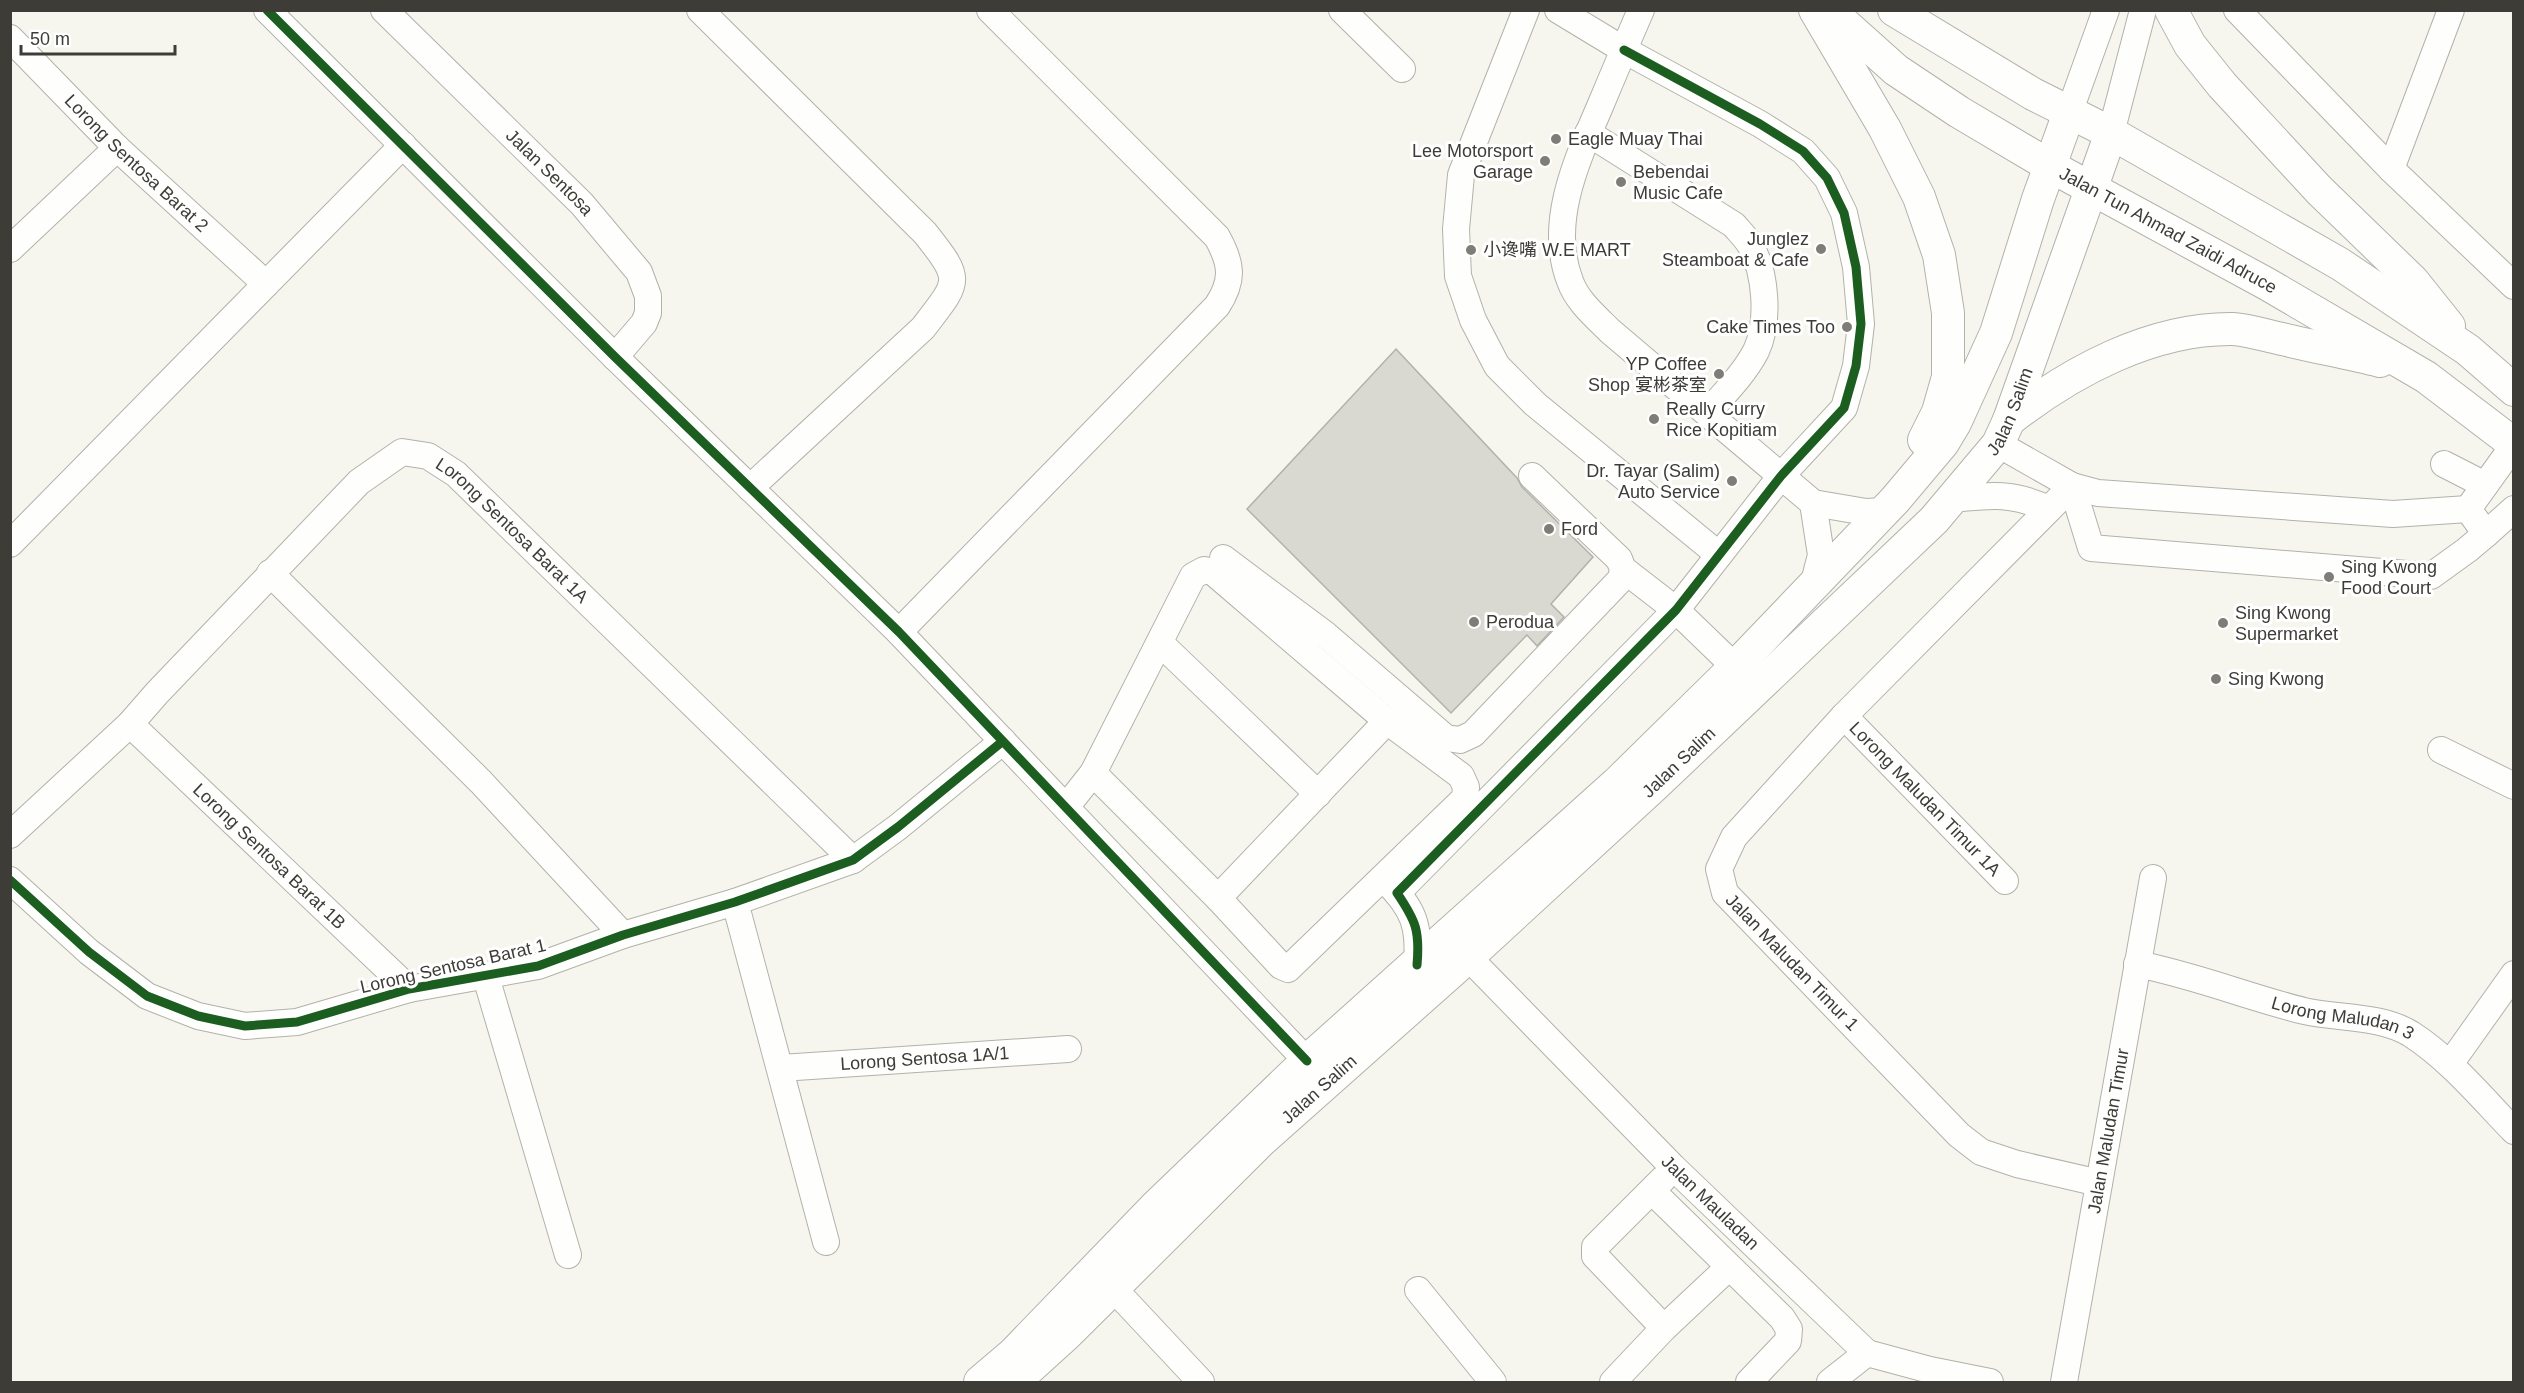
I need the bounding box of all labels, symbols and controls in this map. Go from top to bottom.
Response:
scale bar [21,18,176,56]
text: 50 m [30,29,70,49]
street label: Lorong Sentosa Barat 2 [61,90,212,236]
street label: Jalan Sentosa [502,125,598,220]
place label: Eagle Muay Thai [1568,129,1703,149]
marker: Eagle Muay Thai [1549,132,1563,146]
place label: Lee Motorsport Garage [1412,141,1533,182]
marker: Lee Motorsport Garage [1538,154,1552,168]
place label: Bebendai Music Cafe [1633,162,1723,203]
street label: Jalan Tun Ahmad Zaidi Adruce [2056,163,2280,298]
marker: Bebendai Music Cafe [1614,175,1628,189]
place label: Junglez Steamboat & Cafe [1662,229,1809,270]
place label: 小谗嘴 W.E MART [1483,240,1631,260]
marker: Junglez Steamboat & Cafe [1814,242,1828,256]
marker: 小谗嘴 W.E MART [1464,243,1478,257]
place label: Cake Times Too [1706,317,1835,337]
marker: Cake Times Too [1840,320,1854,334]
place label: YP Coffee Shop 宴彬茶室 [1588,354,1707,395]
street label: Jalan Salim [1983,365,2037,460]
marker: YP Coffee Shop 宴彬茶室 [1712,367,1726,381]
place label: Really Curry Rice Kopitiam [1666,399,1777,440]
marker: Really Curry Rice Kopitiam [1647,412,1661,426]
street label: Lorong Sentosa Barat 1A [432,454,592,607]
place label: Dr. Tayar (Salim) Auto Service [1586,461,1720,502]
marker: Dr. Tayar (Salim) Auto Service [1725,474,1739,488]
place label: Ford [1561,519,1598,539]
marker: Ford [1542,522,1556,536]
place label: Sing Kwong Food Court [2341,557,2437,598]
marker: Sing Kwong Food Court [2322,570,2336,584]
place label: Sing Kwong Supermarket [2235,603,2338,644]
place label: Perodua [1486,612,1555,632]
marker: Perodua [1467,615,1481,629]
marker: Sing Kwong Supermarket [2216,616,2230,630]
place label: Sing Kwong [2228,669,2324,689]
marker: Sing Kwong [2209,672,2223,686]
street label: Lorong Maludan Timur 1A [1845,718,2005,880]
street label: Jalan Salim [1638,723,1719,802]
street label: Lorong Sentosa Barat 1B [189,779,349,933]
street label: Jalan Maludan Timur 1 [1722,890,1863,1035]
street label: Lorong Sentosa Barat 1 [358,935,548,997]
street label: Lorong Maludan 3 [2269,993,2418,1044]
street label: Lorong Sentosa 1A/1 [840,1043,1010,1074]
street label: Jalan Maludan Timur [2084,1047,2133,1215]
street label: Jalan Salim [1278,1051,1361,1128]
street label: Jalan Mauladan [1657,1151,1763,1254]

